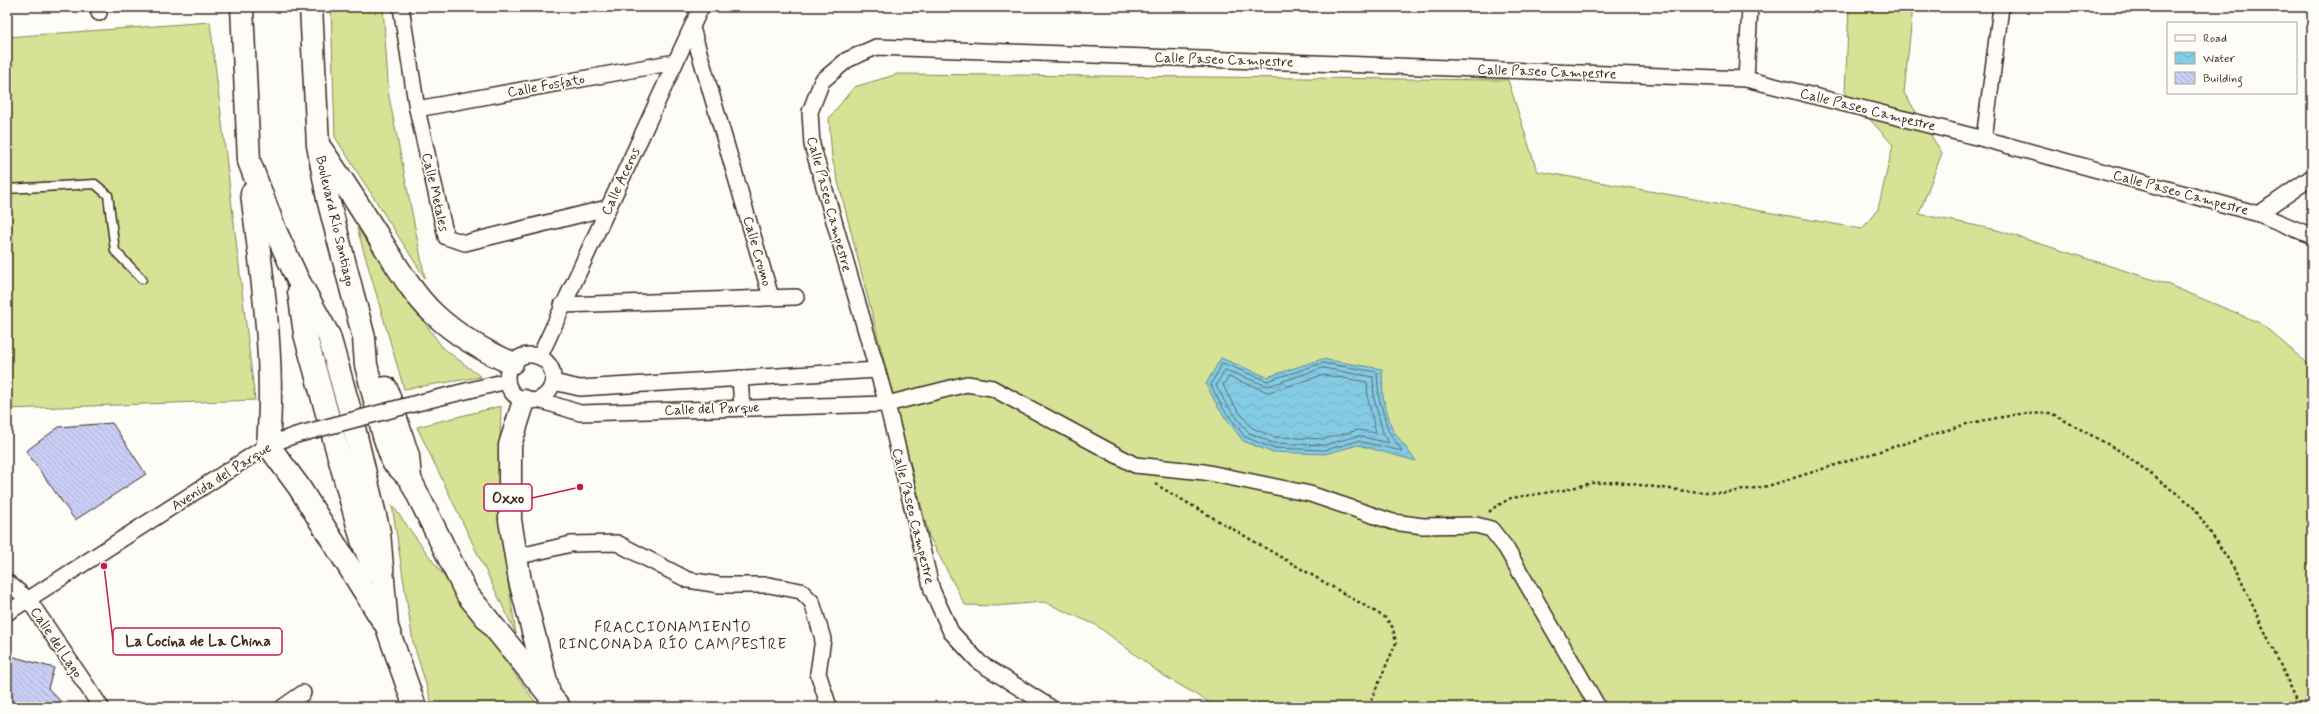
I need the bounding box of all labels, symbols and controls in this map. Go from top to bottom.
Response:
legend [2167,22,2297,94]
text: Road [2203,31,2227,47]
street label: Calle Paseo Campestre [1154,49,1294,71]
text: Water [2203,51,2235,67]
street label: Calle Paseo Campestre [1477,61,1617,83]
street label: Calle Fosfato [506,70,587,102]
text: Building [2203,71,2243,88]
street label: Calle Paseo Campestre [1798,84,1938,136]
street label: Calle Paseo Campestre [802,135,856,274]
street label: Calle Aceros [597,145,644,218]
street label: Calle Metales [417,151,453,233]
street label: Boulevard Río Santiago [311,154,359,289]
street label: Calle Paseo Campestre [2111,166,2251,220]
street label: Calle Cromo [738,214,776,288]
street label: Calle del Parque [664,398,760,420]
street label: Avenida del Parque [168,439,275,515]
street label: Calle Paseo Campestre [887,446,939,586]
callout: Oxxo [484,484,532,511]
text: Oxxo [492,489,524,509]
street label: Calle del Lago [26,604,87,682]
district label: FRACCIONAMIENTO RINCONADA RÍO CAMPESTRE [559,618,787,655]
callout: La Cocina de La China [113,628,282,655]
text: La Cocina de La China [125,632,271,652]

